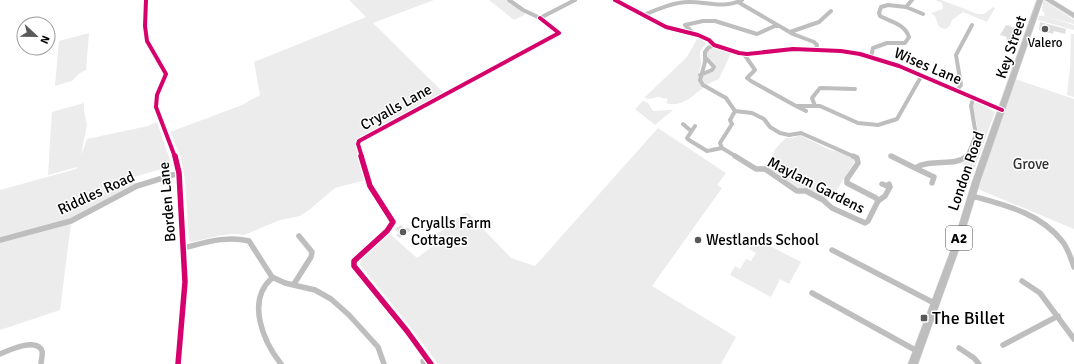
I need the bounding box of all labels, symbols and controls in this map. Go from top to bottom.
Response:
street label: Key Street [992,13,1030,81]
north arrow [16,16,56,56]
marker: Valero [1040,24,1050,34]
text: N [37,34,52,46]
place label: Valero [1027,35,1063,51]
street label: Wises Lane [891,44,965,88]
street label: Cryalls Lane [357,80,435,134]
street label: London Road [944,129,988,213]
street label: Maylam Gardens [764,153,868,217]
park label: Grove [1013,155,1049,173]
street label: Borden Lane [155,161,179,243]
street label: Riddles Road [55,167,137,219]
place label: Cryalls Farm Cottages [411,214,491,249]
road number: A2 [946,226,972,250]
marker: Cryalls Farm Cottages [398,227,408,237]
place label: Westlands School [706,231,819,249]
marker: Westlands School [693,235,703,245]
place label: The Billet [932,307,1005,329]
marker: The Billet [919,313,929,323]

